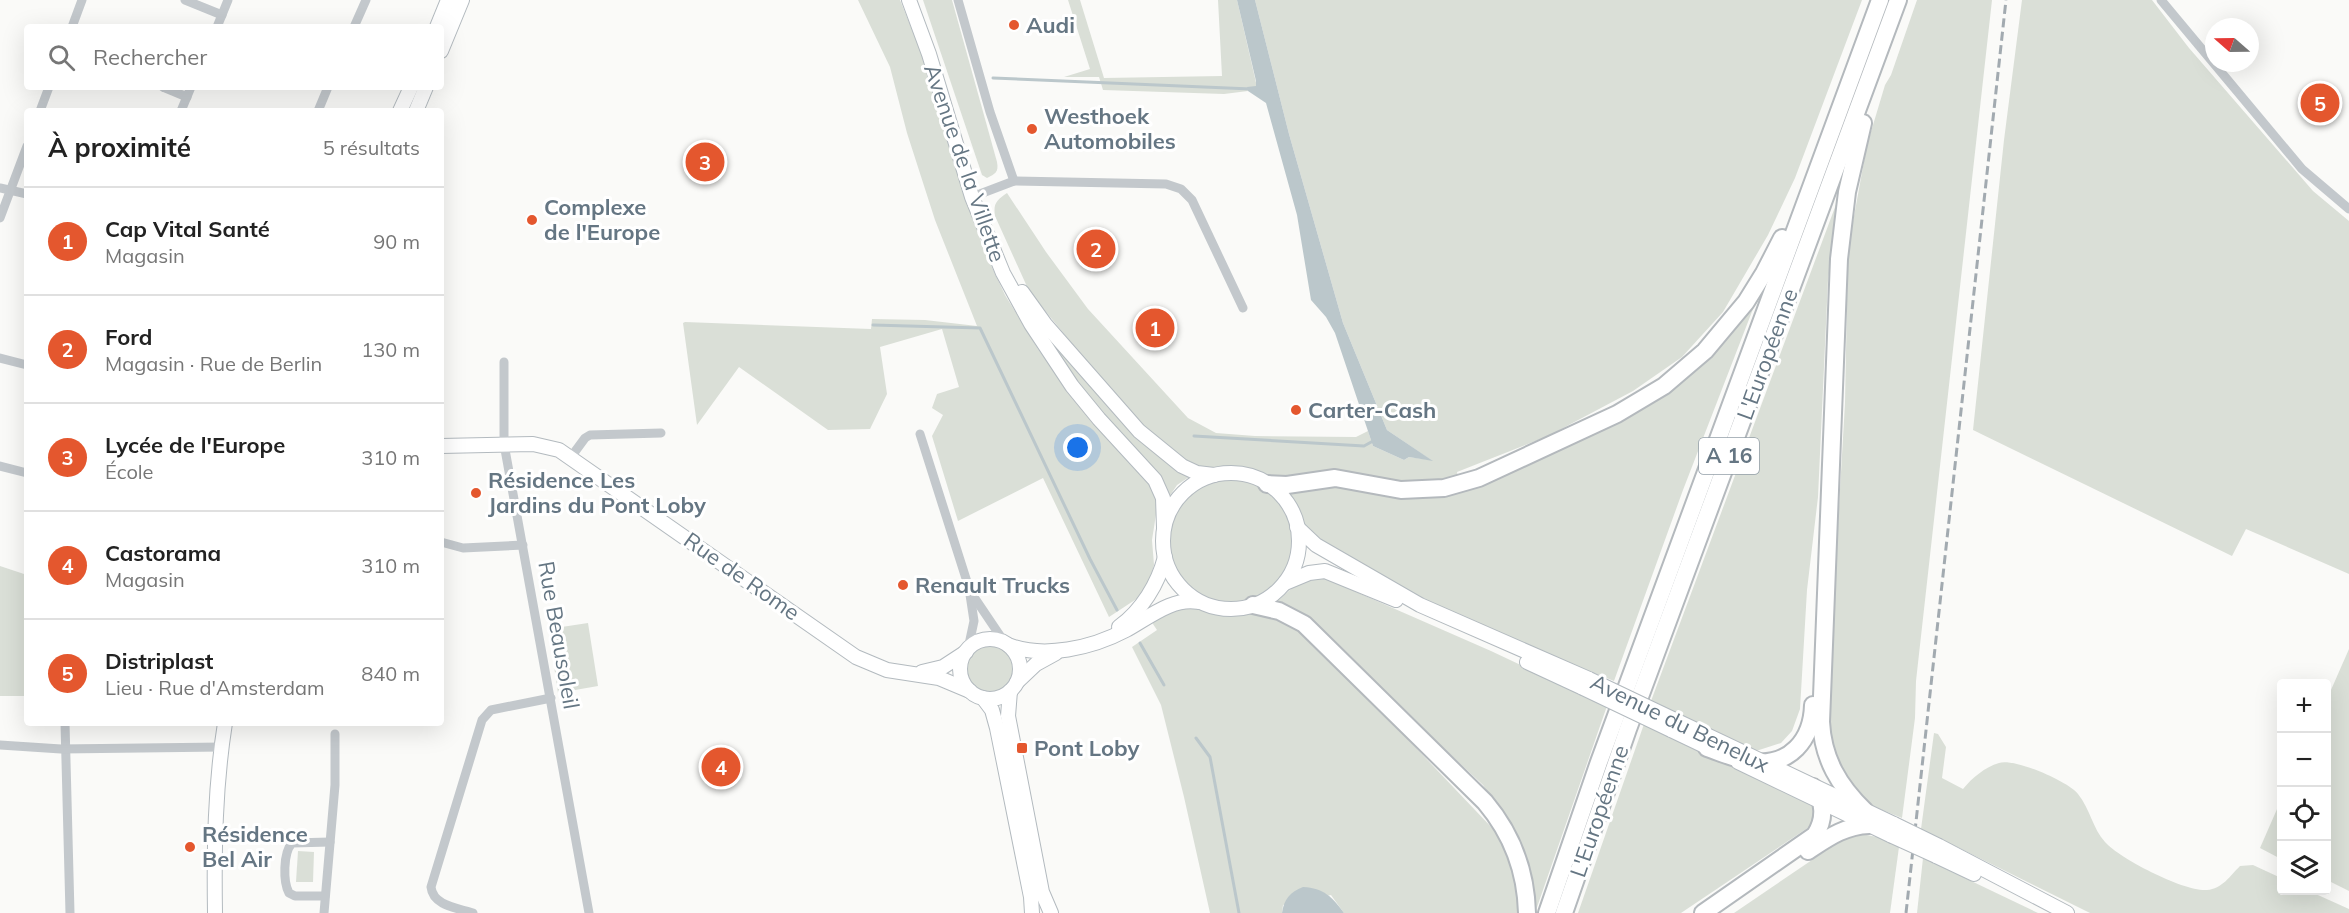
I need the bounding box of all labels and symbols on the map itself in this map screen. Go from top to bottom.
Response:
place label: Audi [1026,11,1075,39]
marker: Audi [1007,18,1021,32]
north arrow [2205,18,2259,72]
street label: Avenue de la Villette [918,60,1012,266]
pin: 5 [2300,80,2340,126]
place label: Westhoek Automobiles [1044,102,1176,155]
marker: Westhoek Automobiles [1025,122,1039,136]
pin: 3 [686,140,724,184]
place label: Complexe de l'Europe [544,193,660,246]
marker: Complexe de l'Europe [525,213,539,227]
pin: 2 [1076,226,1116,272]
street label: L'Européenne [1730,284,1804,424]
pin: 1 [1136,306,1174,350]
place label: Carter-Cash [1308,396,1436,424]
marker: Carter-Cash [1289,403,1303,417]
your location [1063,433,1092,462]
road number: A 16 [1699,438,1759,474]
place label: Résidence Les Jardins du Pont Loby [488,466,706,519]
marker: Résidence Les Jardins du Pont Loby [469,486,483,500]
street label: Rue de Rome [679,526,805,626]
street label: Rue Beausoleil [532,559,586,711]
place label: Renault Trucks [915,571,1070,599]
marker: Renault Trucks [896,578,910,592]
street label: Avenue du Benelux [1586,668,1774,779]
place label: Pont Loby [1034,734,1139,762]
marker: Pont Loby [1015,741,1029,755]
street label: L'Européenne [1563,741,1635,881]
pin: 4 [702,744,740,789]
place label: Résidence Bel Air [202,820,308,873]
marker: Résidence Bel Air [183,840,197,854]

